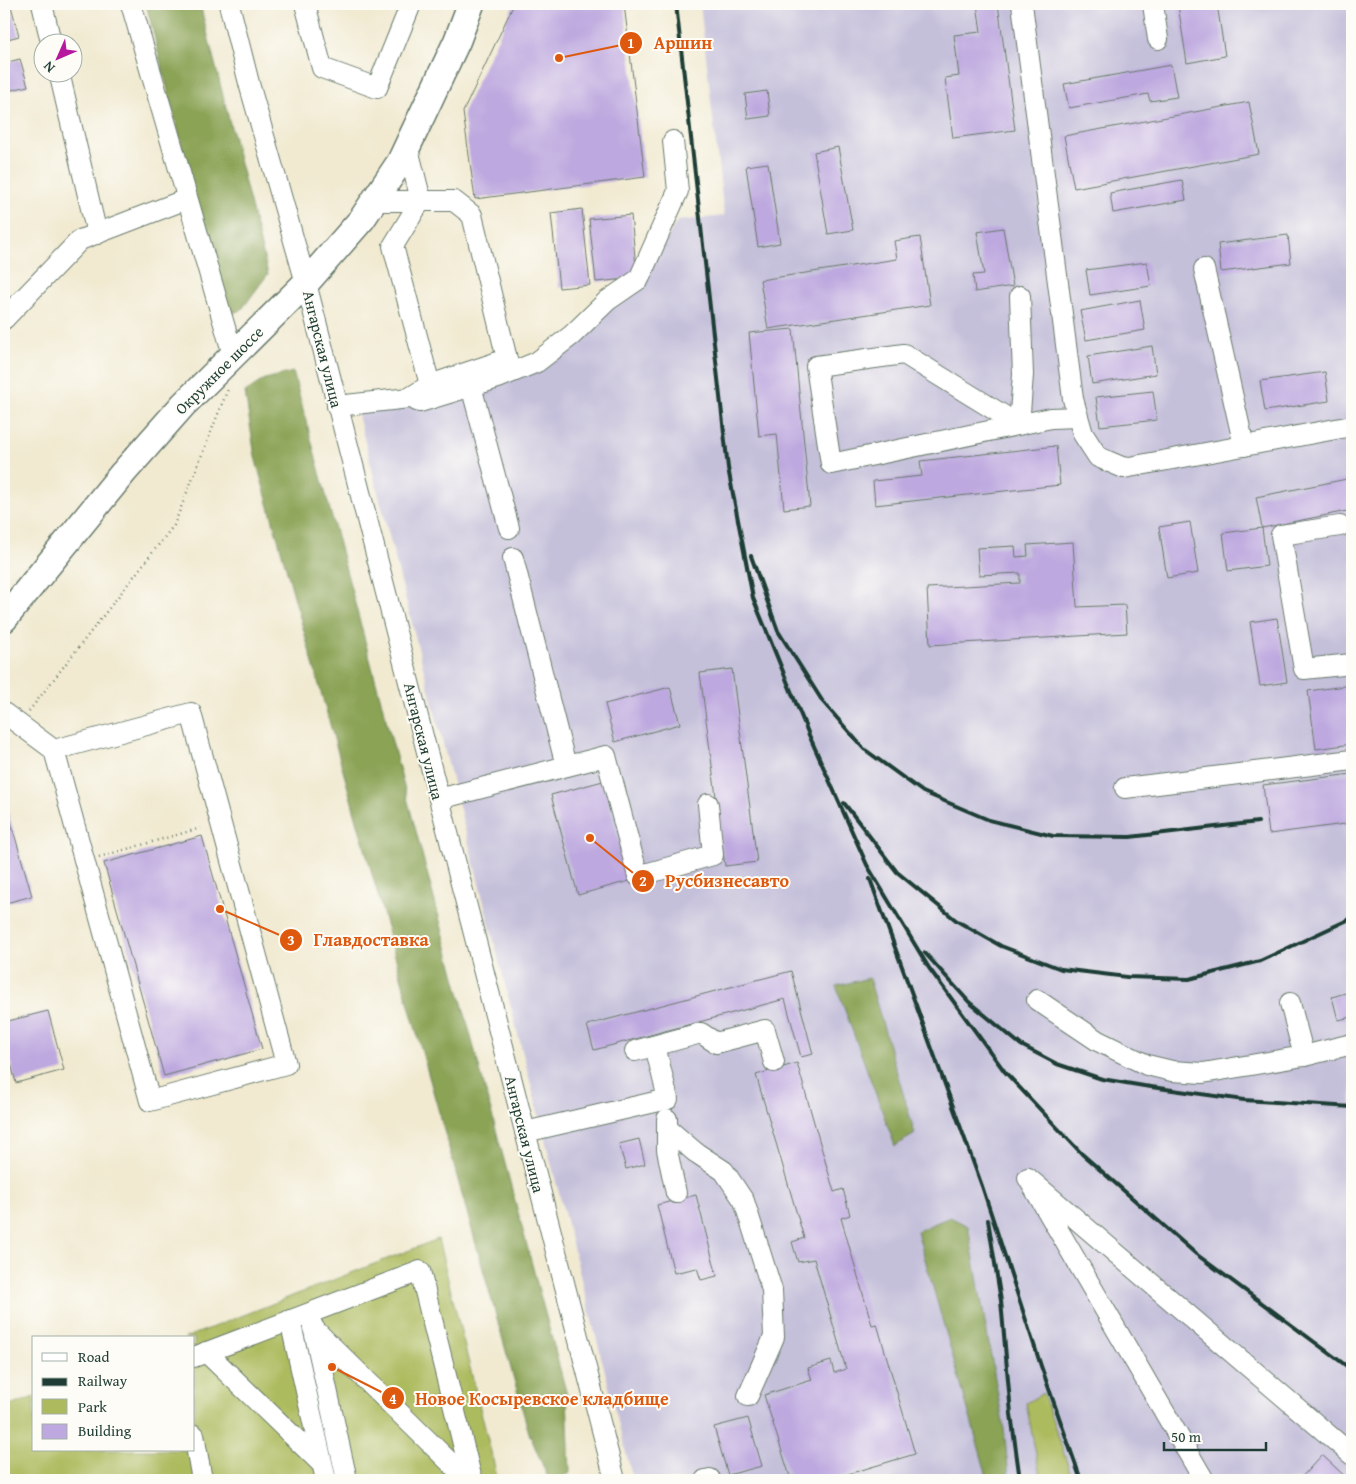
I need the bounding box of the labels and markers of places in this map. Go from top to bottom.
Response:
callout: Аршин [619,26,723,59]
callout: Русбизнесавто [630,864,799,897]
callout: Главдоставка [279,923,439,956]
callout: Новое Косыревское кладбище [380,1382,679,1415]

